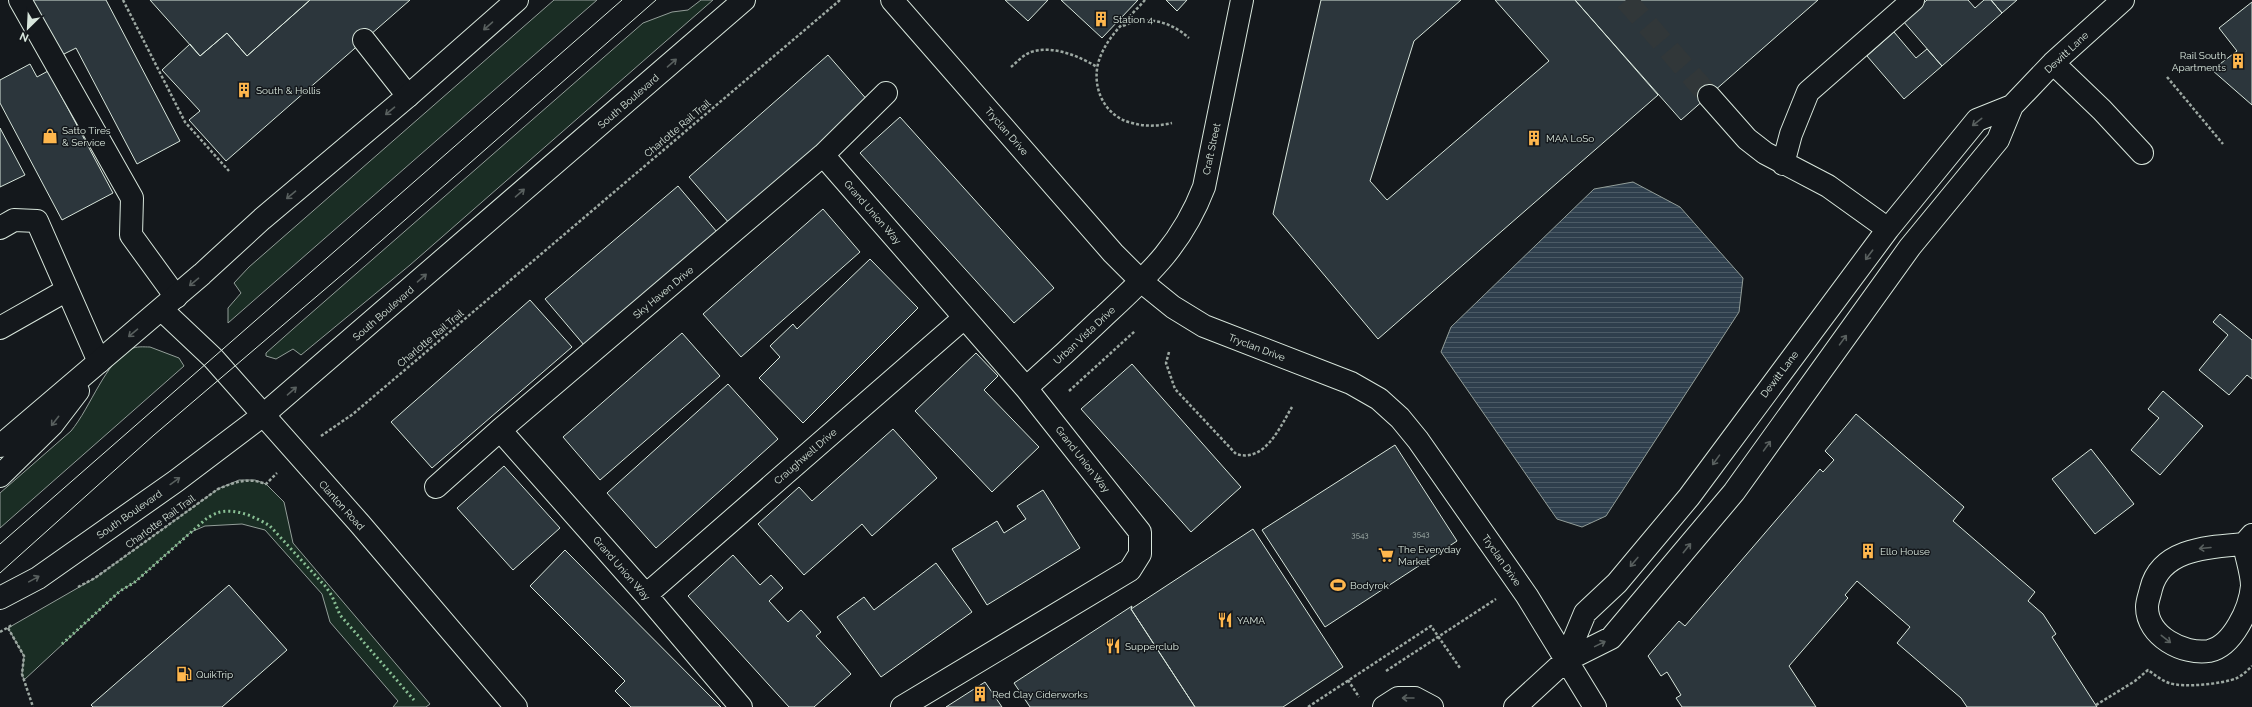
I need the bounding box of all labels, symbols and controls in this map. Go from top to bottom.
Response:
north arrow [8,8,48,48]
building icon: Station 4 [1092,10,1110,28]
place label: Station 4 [1113,14,1154,25]
one-way arrow [483,21,493,30]
text: N [18,29,31,44]
street label: Dewitt Lane [2042,29,2090,75]
place label: Rail South Apartments [2172,50,2226,73]
building icon: Rail South Apartments [2229,52,2247,70]
one-way arrow [666,58,677,67]
street label: South Boulevard [596,72,661,131]
building icon: South & Hollis [235,81,253,99]
place label: South & Hollis [256,85,321,96]
street label: Charlotte Rail Trail [642,97,713,159]
street label: Tryclan Drive [983,105,1030,158]
one-way arrow [385,107,395,116]
one-way arrow [1972,117,1982,126]
street label: Craft Street [1201,122,1222,176]
place label: Satto Tires & Service [62,125,111,148]
shop icon: Satto Tires & Service [41,127,59,145]
building icon: MAA LoSo [1525,129,1543,147]
place label: MAA LoSo [1546,133,1594,144]
street label: Grand Union Way [842,178,904,247]
one-way arrow [515,189,526,198]
one-way arrow [285,191,296,200]
one-way arrow [1864,249,1873,260]
street label: Sky Haven Drive [631,264,696,321]
one-way arrow [417,274,427,283]
one-way arrow [188,277,199,286]
street label: South Boulevard [351,284,416,343]
street label: Urban Vista Drive [1051,304,1117,367]
street label: Charlotte Rail Trail [395,307,466,369]
one-way arrow [128,328,138,337]
street label: Tryclan Drive [1227,332,1287,363]
one-way arrow [1838,335,1847,346]
street label: Dewitt Lane [1758,349,1801,400]
one-way arrow [287,386,297,395]
one-way arrow [51,416,60,427]
street label: Grand Union Way [1053,424,1112,495]
street label: Craughwell Drive [772,426,839,486]
one-way arrow [1763,441,1771,452]
one-way arrow [1711,455,1720,466]
one-way arrow [170,477,181,485]
street label: Clanton Road [317,478,367,532]
street label: South Boulevard [95,488,164,541]
street label: Charlotte Rail Trail [123,492,197,550]
house number: 3543 [1412,529,1430,539]
house number: 3543 [1351,530,1369,540]
street label: Tryclan Drive [1480,533,1523,588]
street label: Grand Union Way [591,534,653,603]
building icon: Ello House [1859,542,1877,560]
one-way arrow [1683,543,1692,554]
place label: The Everyday Market [1398,544,1462,567]
one-way arrow [2199,544,2212,551]
supermarket icon: The Everyday Market [1377,546,1395,564]
place label: Ello House [1880,546,1930,557]
one-way arrow [1630,556,1639,567]
one-way arrow [28,575,40,583]
sports icon: Bodyrok [1329,576,1347,594]
place label: Bodyrok [1350,580,1390,591]
restaurant icon: YAMA [1216,611,1234,629]
place label: YAMA [1237,615,1265,626]
one-way arrow [2161,634,2172,643]
restaurant icon: Supperclub [1104,637,1122,655]
one-way arrow [1594,640,1606,647]
place label: Supperclub [1125,641,1179,652]
fuel station icon: QuikTrip [175,665,193,683]
place label: QuikTrip [196,669,233,680]
building icon: Red Clay Ciderworks [971,685,989,703]
place label: Red Clay Ciderworks [992,689,1088,700]
one-way arrow [1402,694,1415,702]

